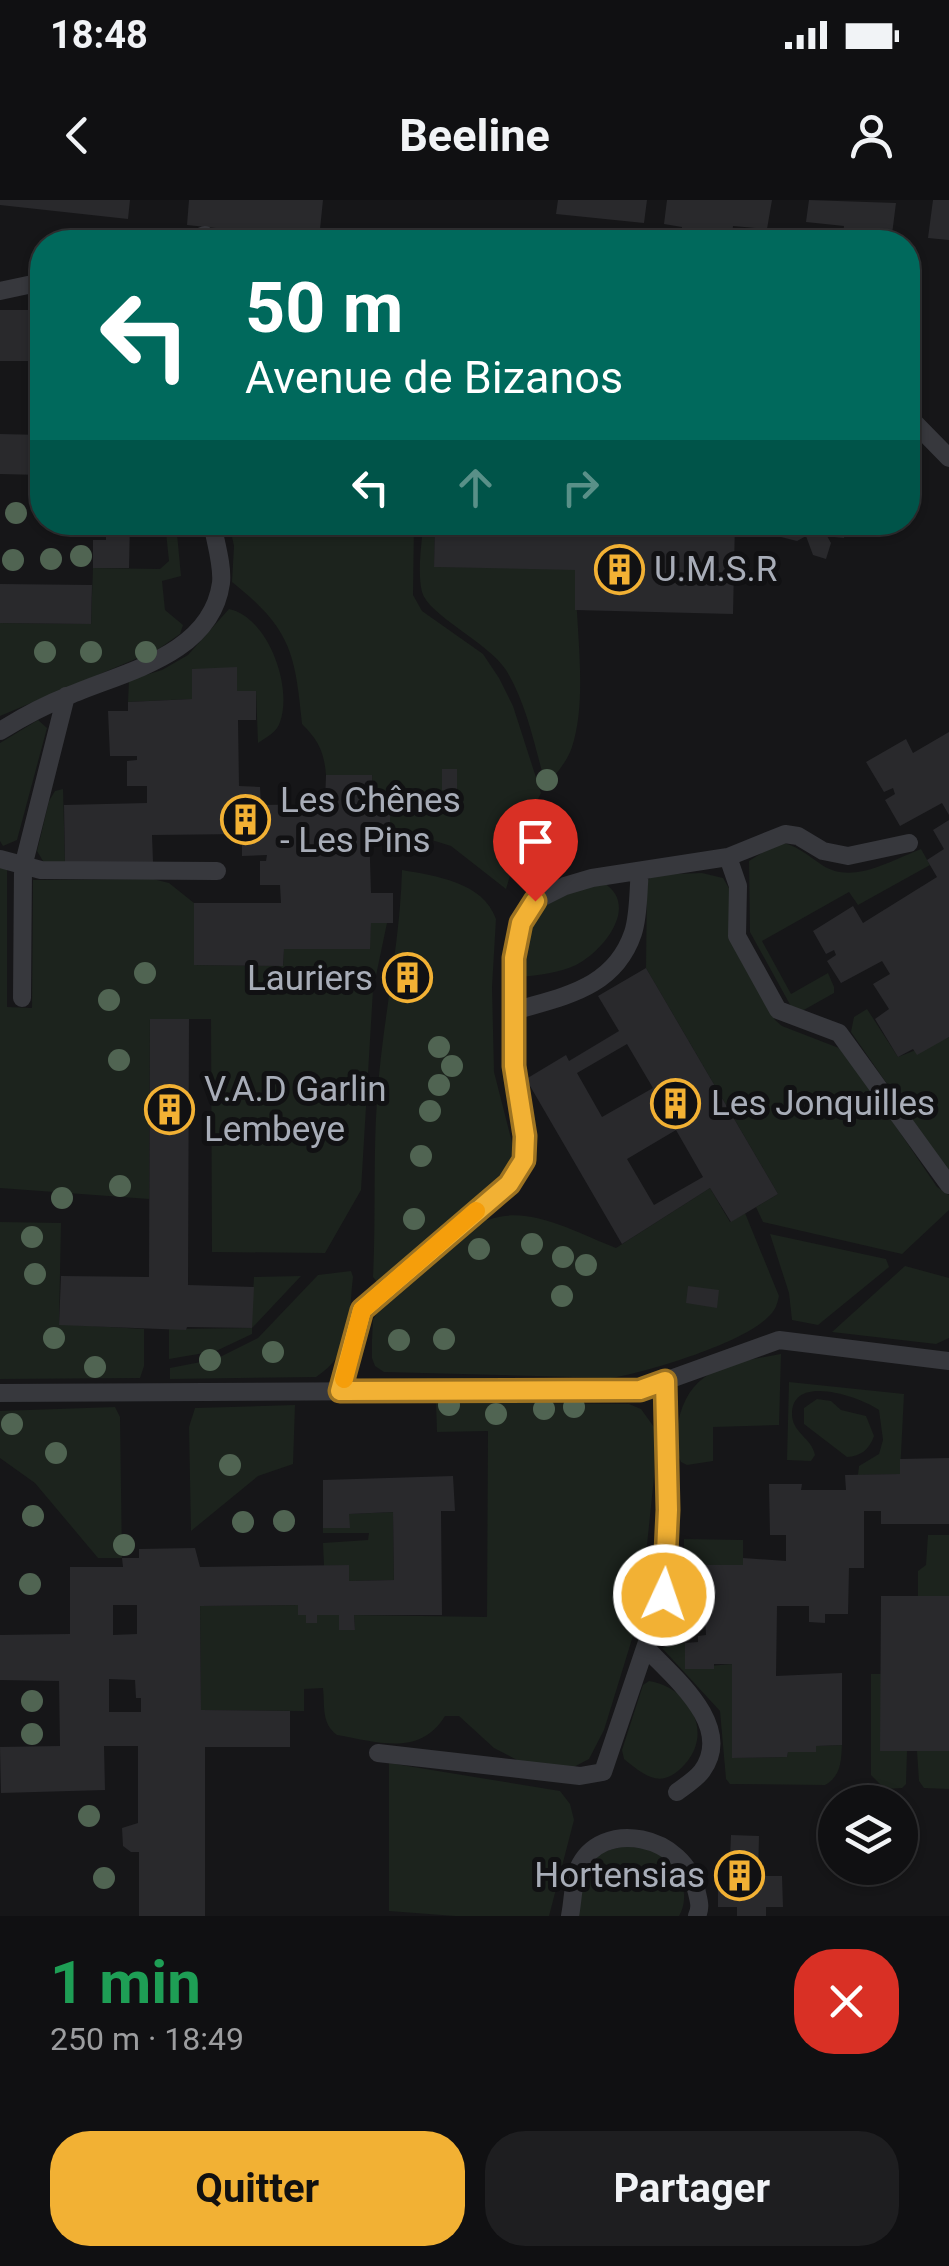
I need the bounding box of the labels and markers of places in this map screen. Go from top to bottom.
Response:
building icon: U.M.S.R [593,543,645,595]
place label: U.M.S.R [654,549,777,590]
place label: Les Chênes - Les Pins [280,780,461,861]
building icon: Les Chênes - Les Pins [219,794,271,846]
pin [493,799,578,902]
building icon: Lauriers [382,952,434,1004]
place label: Lauriers [247,958,373,999]
place label: V.A.D Garlin Lembeye [204,1069,386,1150]
building icon: Les Jonquilles [650,1077,702,1129]
building icon: V.A.D Garlin Lembeye [143,1083,195,1135]
place label: Les Jonquilles [711,1083,935,1124]
building icon: Hortensias [714,1849,766,1901]
place label: Hortensias [534,1855,705,1896]

